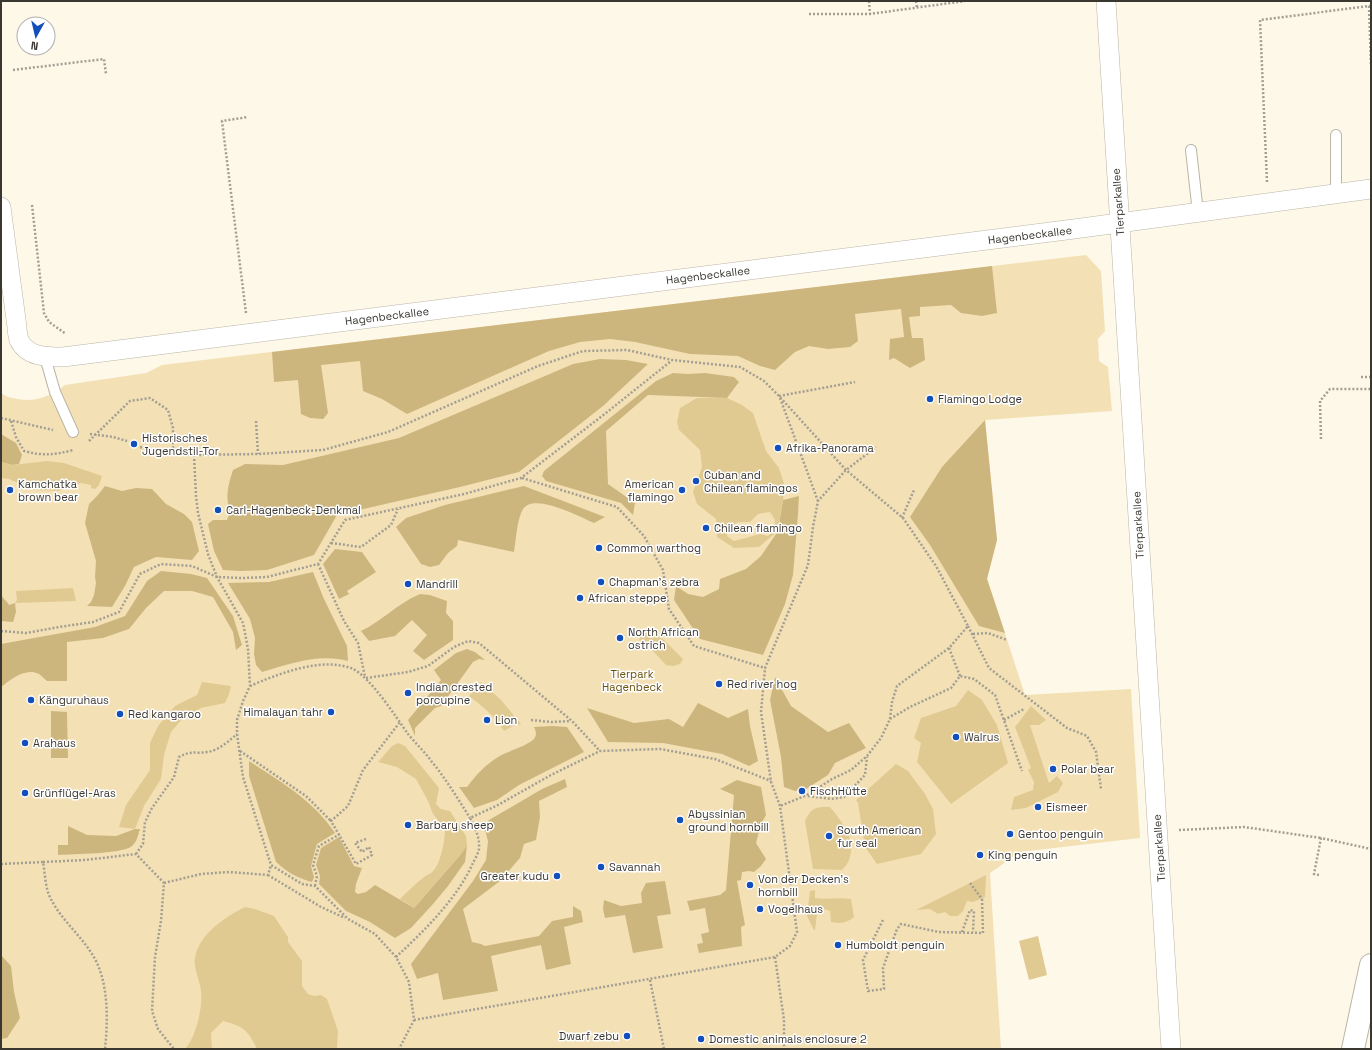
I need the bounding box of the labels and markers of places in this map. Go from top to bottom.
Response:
place label: Flamingo Lodge [938,392,1022,406]
marker: Flamingo Lodge [925,394,935,404]
place label: Historisches Jugendstil-Tor [142,431,219,458]
marker: Historisches Jugendstil-Tor [129,439,139,449]
place label: Afrika-Panorama [786,441,875,455]
marker: Afrika-Panorama [773,443,783,453]
place label: Cuban and Chilean flamingos [704,468,798,495]
marker: Cuban and Chilean flamingos [691,476,701,486]
place label: Kamchatka brown bear [18,477,78,504]
place label: American flamingo [625,477,674,504]
marker: Kamchatka brown bear [5,485,15,495]
marker: American flamingo [677,485,687,495]
place label: Carl-Hagenbeck-Denkmal [226,503,361,517]
marker: Carl-Hagenbeck-Denkmal [213,505,223,515]
place label: Chilean flamingo [714,521,802,535]
marker: Chilean flamingo [701,523,711,533]
place label: Common warthog [607,541,701,555]
marker: Common warthog [594,543,604,553]
place label: Chapman's zebra [609,575,700,589]
place label: Mandrill [416,577,458,591]
marker: Chapman's zebra [596,577,606,587]
marker: Mandrill [403,579,413,589]
place label: African steppe [588,591,667,605]
marker: African steppe [575,593,585,603]
place label: North African ostrich [628,625,699,652]
marker: North African ostrich [615,633,625,643]
place label: Red river hog [727,677,797,691]
marker: Red river hog [714,679,724,689]
place label: Indian crested porcupine [416,680,492,707]
marker: Indian crested porcupine [403,688,413,698]
place label: Känguruhaus [39,693,109,707]
marker: Känguruhaus [26,695,36,705]
place label: Himalayan tahr [244,705,323,719]
place label: Red kangaroo [128,707,201,721]
marker: Himalayan tahr [326,707,336,717]
marker: Red kangaroo [115,709,125,719]
place label: Lion [495,713,517,727]
marker: Lion [482,715,492,725]
place label: Walrus [964,730,999,744]
marker: Walrus [951,732,961,742]
place label: Arahaus [33,736,76,750]
marker: Arahaus [20,738,30,748]
place label: Polar bear [1061,762,1114,776]
marker: Polar bear [1048,764,1058,774]
place label: FischHütte [810,784,867,798]
place label: Grünflügel-Aras [33,786,116,800]
marker: FischHütte [797,786,807,796]
marker: Grünflügel-Aras [20,788,30,798]
place label: Eismeer [1046,800,1087,814]
marker: Eismeer [1033,802,1043,812]
place label: Abyssinian ground hornbill [688,807,769,834]
marker: Abyssinian ground hornbill [675,815,685,825]
place label: Barbary sheep [416,818,494,832]
marker: Barbary sheep [403,820,413,830]
place label: South American fur seal [837,823,921,850]
place label: Gentoo penguin [1018,827,1103,841]
marker: Gentoo penguin [1005,829,1015,839]
marker: South American fur seal [824,831,834,841]
place label: King penguin [988,848,1058,862]
marker: King penguin [975,850,985,860]
place label: Savannah [609,860,660,874]
marker: Savannah [596,862,606,872]
place label: Greater kudu [480,869,549,883]
marker: Greater kudu [552,871,562,881]
place label: Von der Decken's hornbill [758,872,849,899]
marker: Von der Decken's hornbill [745,880,755,890]
place label: Vogelhaus [768,902,823,916]
marker: Vogelhaus [755,904,765,914]
place label: Humboldt penguin [846,938,945,952]
marker: Humboldt penguin [833,940,843,950]
place label: Dwarf zebu [559,1029,619,1043]
marker: Dwarf zebu [622,1031,632,1041]
place label: Domestic animals enclosure 2 [709,1032,867,1046]
marker: Domestic animals enclosure 2 [696,1034,706,1044]

